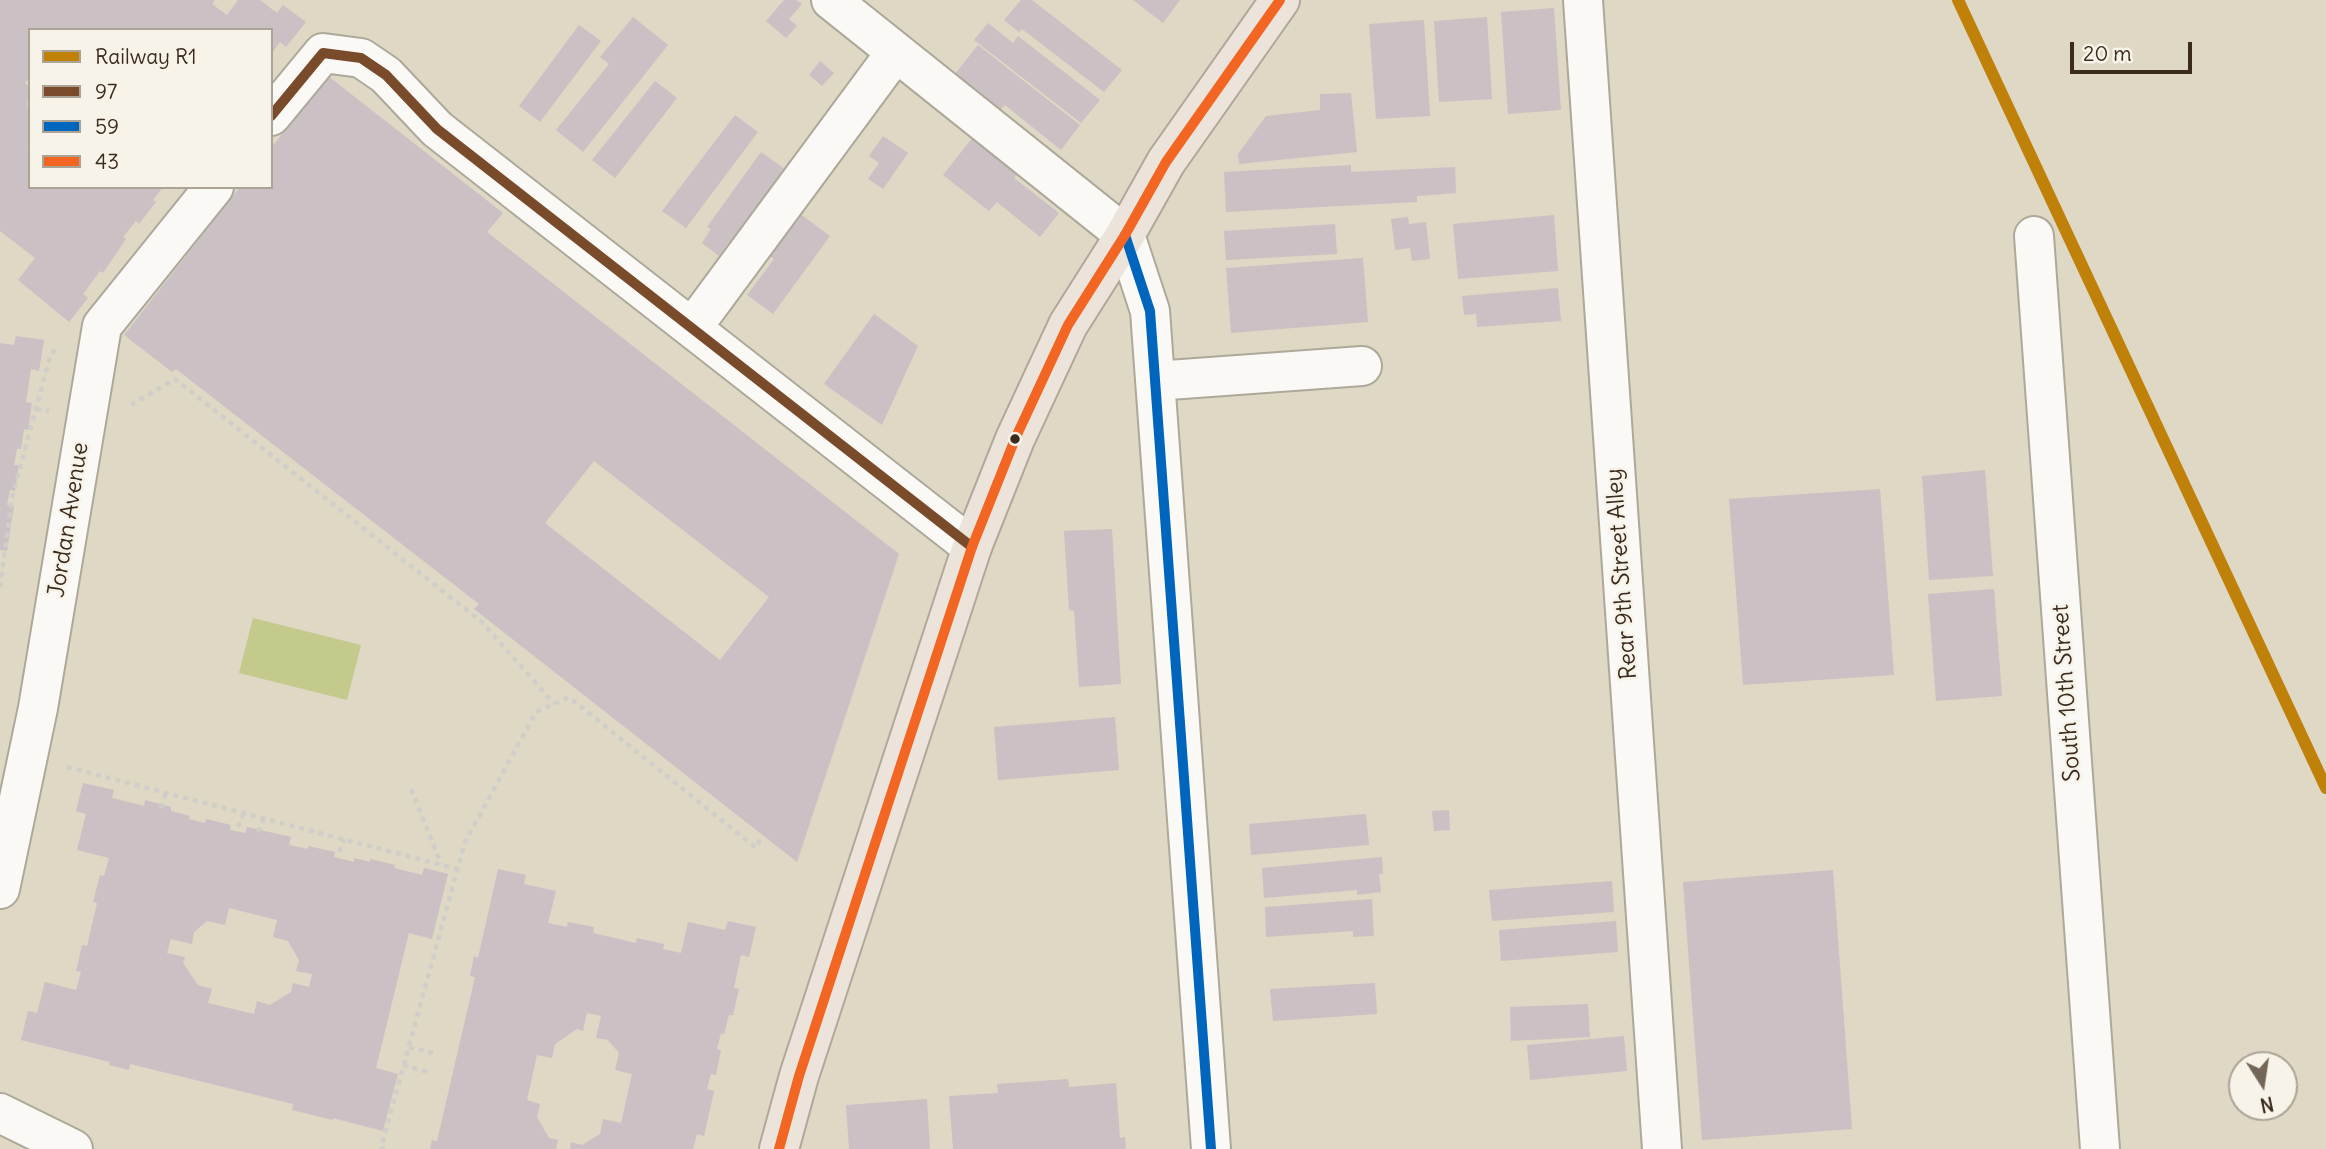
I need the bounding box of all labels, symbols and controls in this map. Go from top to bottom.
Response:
legend [28,28,273,189]
scale bar [2074,28,2196,72]
text: 20 m [2083,40,2132,67]
text: Railway R1 [95,43,197,70]
text: 97 [95,78,117,105]
text: 59 [95,113,119,140]
text: 43 [95,148,119,175]
unlabelled marker [1008,432,1022,446]
street label: Jordan Avenue [43,441,95,599]
street label: Rear 9th Street Alley [1601,467,1643,681]
street label: South 10th Street [2047,603,2087,783]
north arrow [2228,1051,2298,1121]
text: N [2258,1091,2276,1118]

